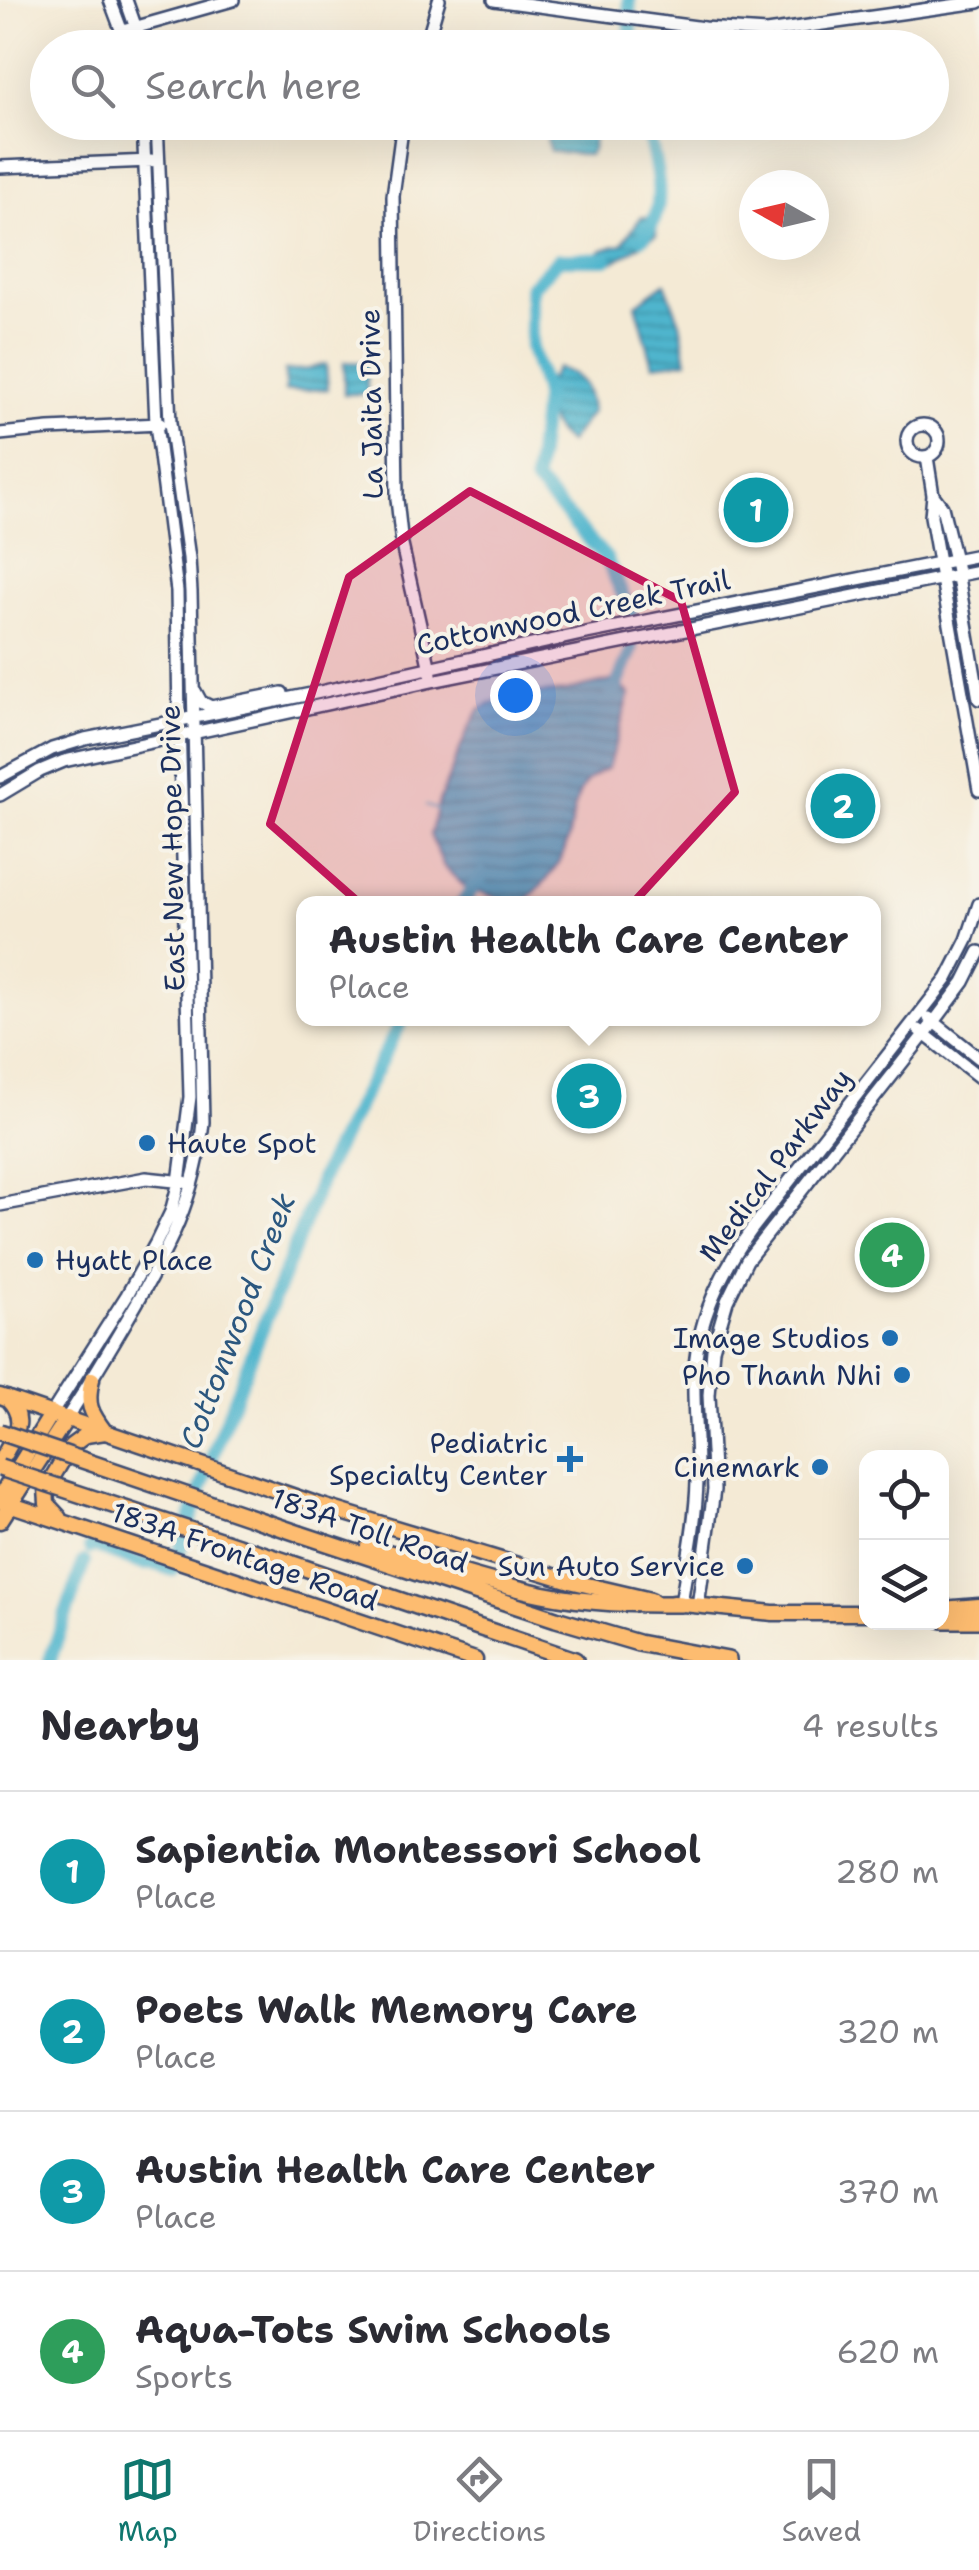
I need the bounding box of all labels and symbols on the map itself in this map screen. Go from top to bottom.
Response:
north arrow [739,170,829,260]
street label: La Jaita Drive [350,308,392,500]
pin: 1 [724,472,788,548]
street label: Cottonwood Creek Trail [413,560,734,664]
your location [490,670,541,721]
street label: East New Hope Drive [151,704,193,992]
pin: 2 [810,768,876,844]
pin: 3 [556,1058,622,1134]
street label: Medical Parkway [690,1061,860,1269]
place label: Haute Spot [167,1124,317,1162]
marker: Haute Spot [136,1132,158,1154]
water label: Cottonwood Creek [170,1187,305,1455]
pin: 4 [860,1218,924,1292]
place label: Hyatt Place [55,1241,213,1279]
marker: Hyatt Place [24,1249,46,1271]
place label: Image Studios [673,1319,870,1357]
marker: Image Studios [879,1327,901,1349]
place label: Pho Thanh Nhi [682,1356,882,1394]
marker: Pho Thanh Nhi [891,1364,913,1386]
place label: Pediatric Specialty Center [329,1424,548,1494]
marker: Pediatric Specialty Center [557,1446,583,1472]
place label: Cinemark [674,1448,800,1486]
marker: Cinemark [809,1456,831,1478]
street label: 183A Toll Road [267,1479,473,1581]
street label: 183A Frontage Road [107,1493,383,1619]
place label: Sun Auto Service [498,1547,725,1585]
marker: Sun Auto Service [734,1555,756,1577]

